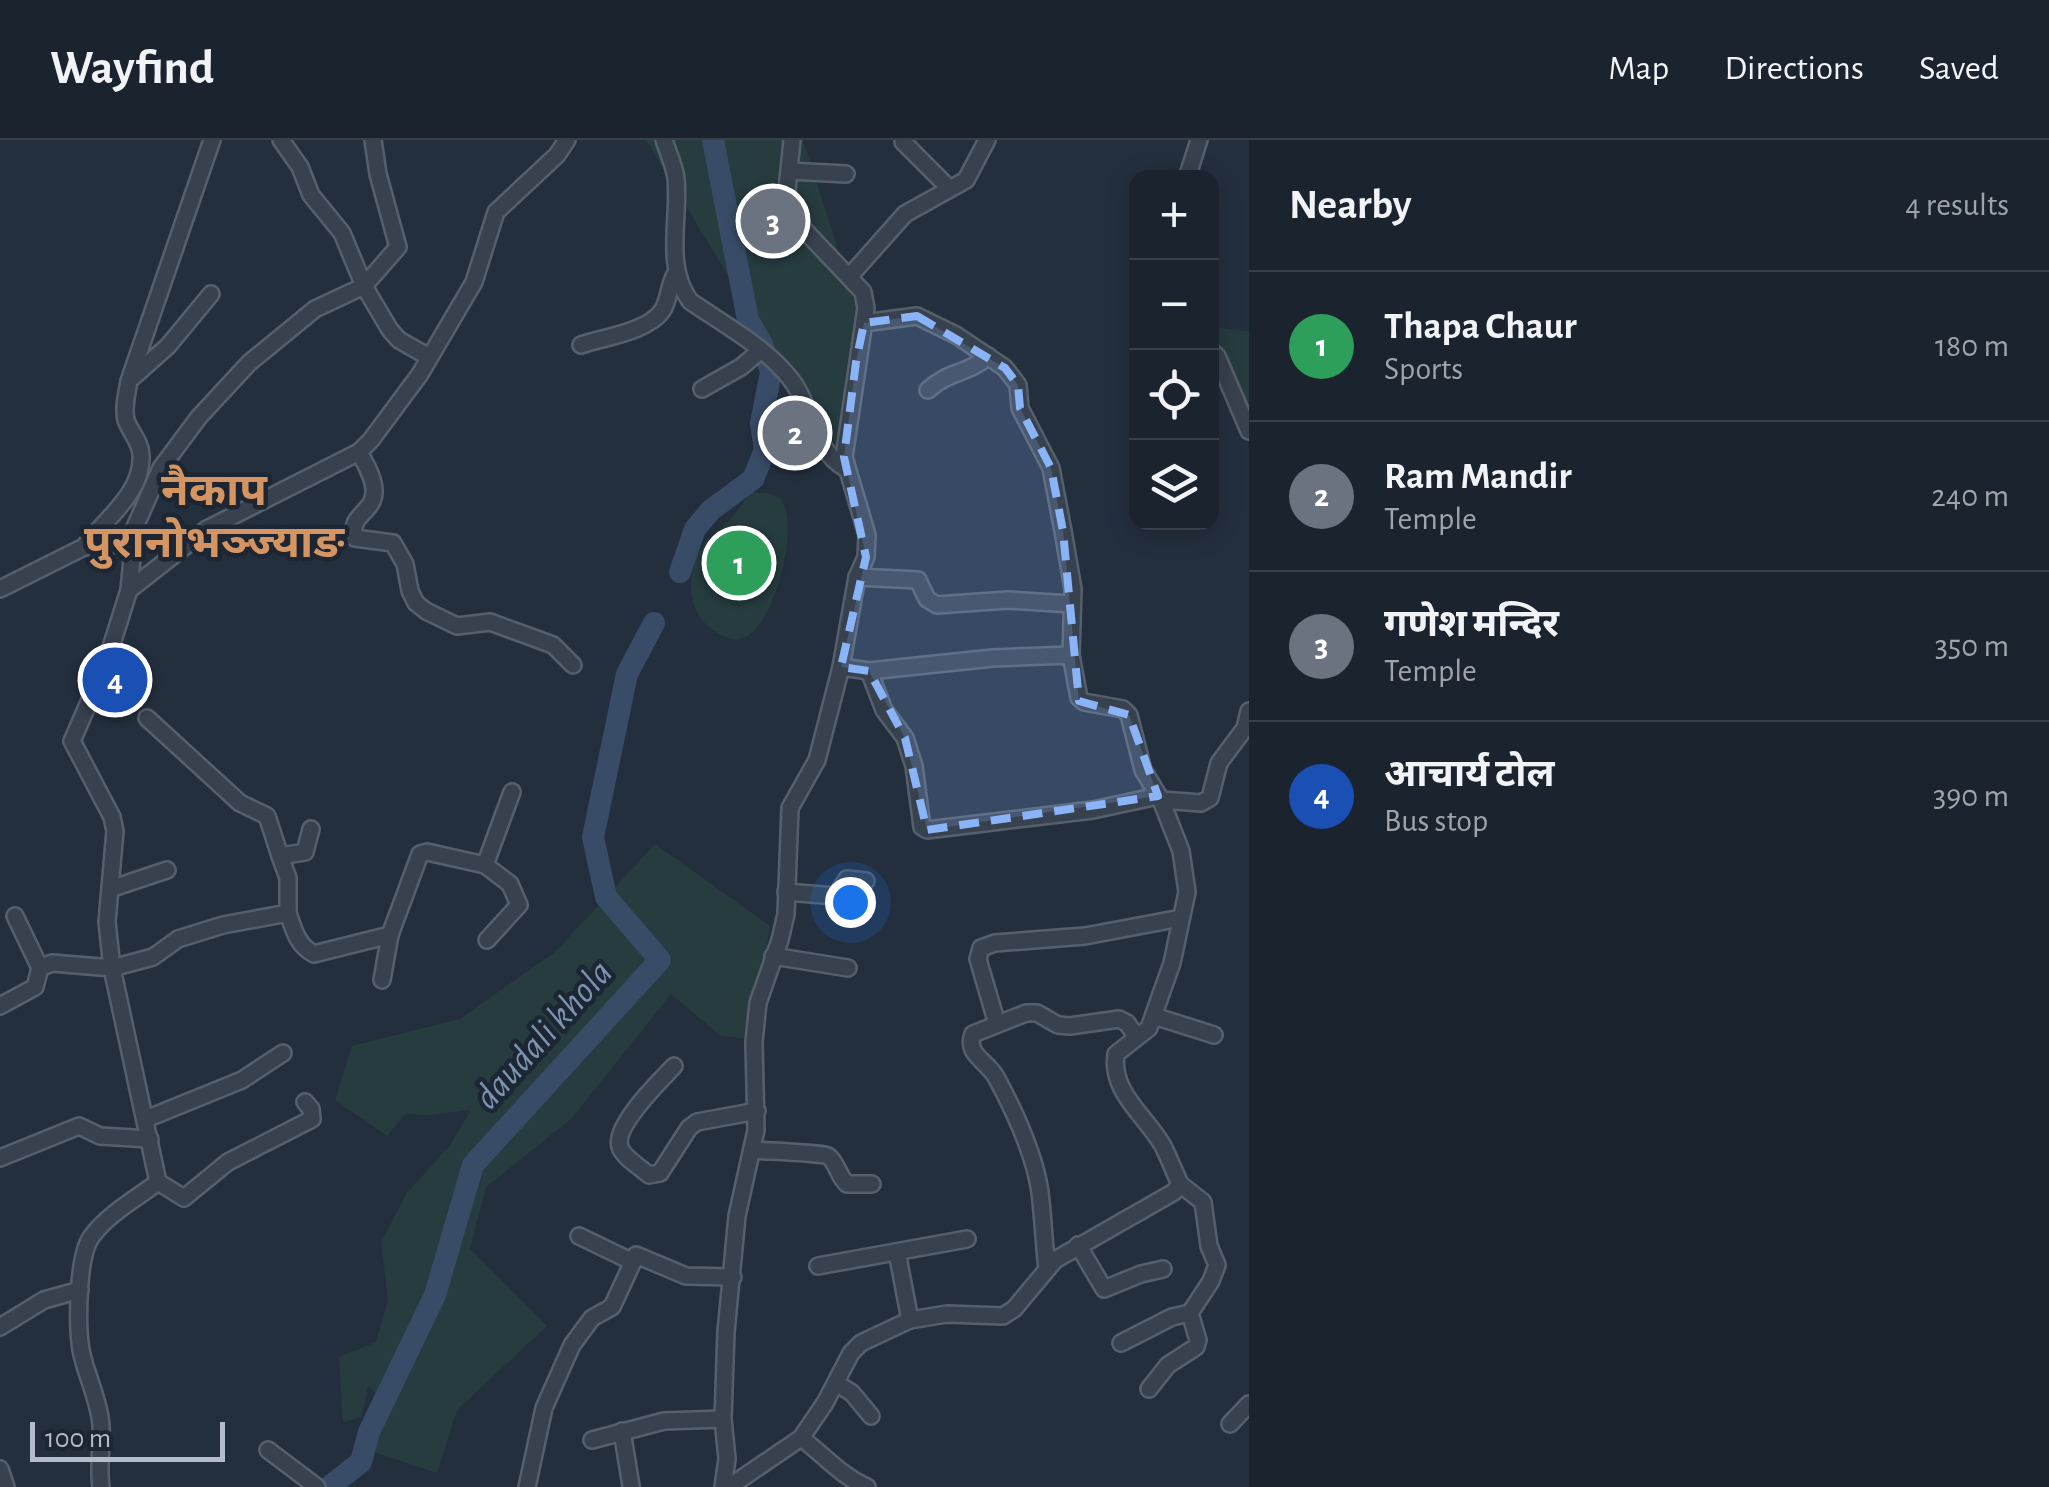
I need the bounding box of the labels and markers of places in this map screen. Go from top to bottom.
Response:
pin: 3 [740,184,806,258]
pin: 2 [762,396,828,470]
pin: 1 [706,526,772,600]
pin: 4 [82,642,148,718]

